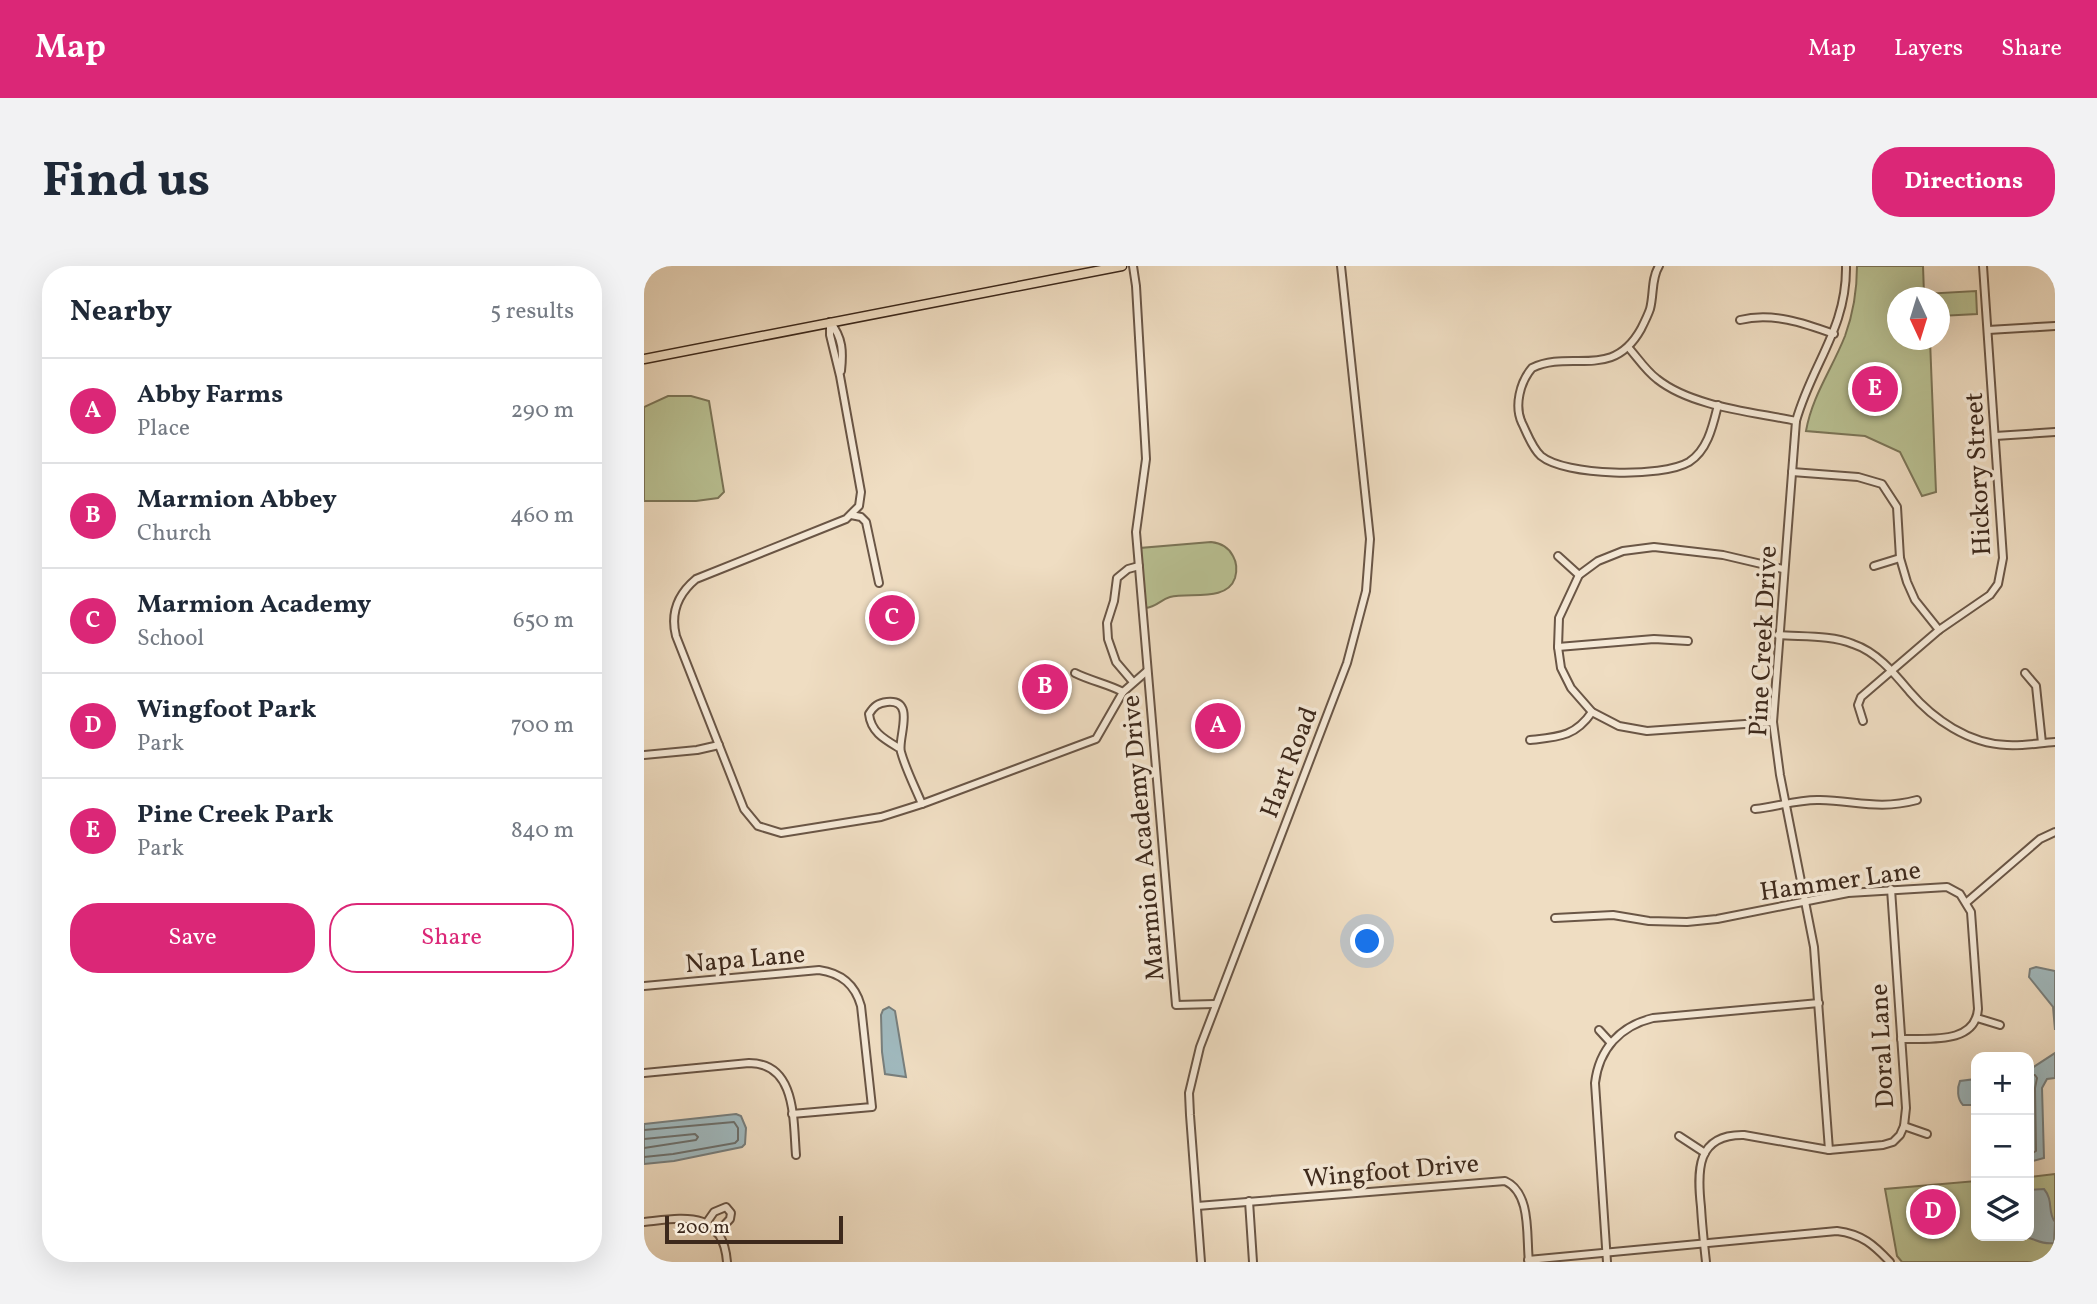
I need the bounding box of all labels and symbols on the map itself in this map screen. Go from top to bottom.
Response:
north arrow [1887,287,1950,350]
pin: E [1852,363,1898,415]
street label: Hickory Street [1957,391,2001,556]
street label: Pine Creek Drive [1741,545,1787,738]
pin: C [869,592,915,644]
pin: B [1022,661,1068,713]
street label: Marmion Academy Drive [1114,693,1174,982]
pin: A [1195,700,1241,752]
street label: Hart Road [1252,702,1328,824]
street label: Hammer Lane [1757,853,1923,911]
your location [1350,924,1384,958]
street label: Napa Lane [684,937,807,983]
street label: Doral Lane [1862,983,1904,1109]
street label: Wingfoot Drive [1302,1146,1481,1198]
pin: D [1910,1186,1956,1238]
scale bar [665,1213,844,1245]

